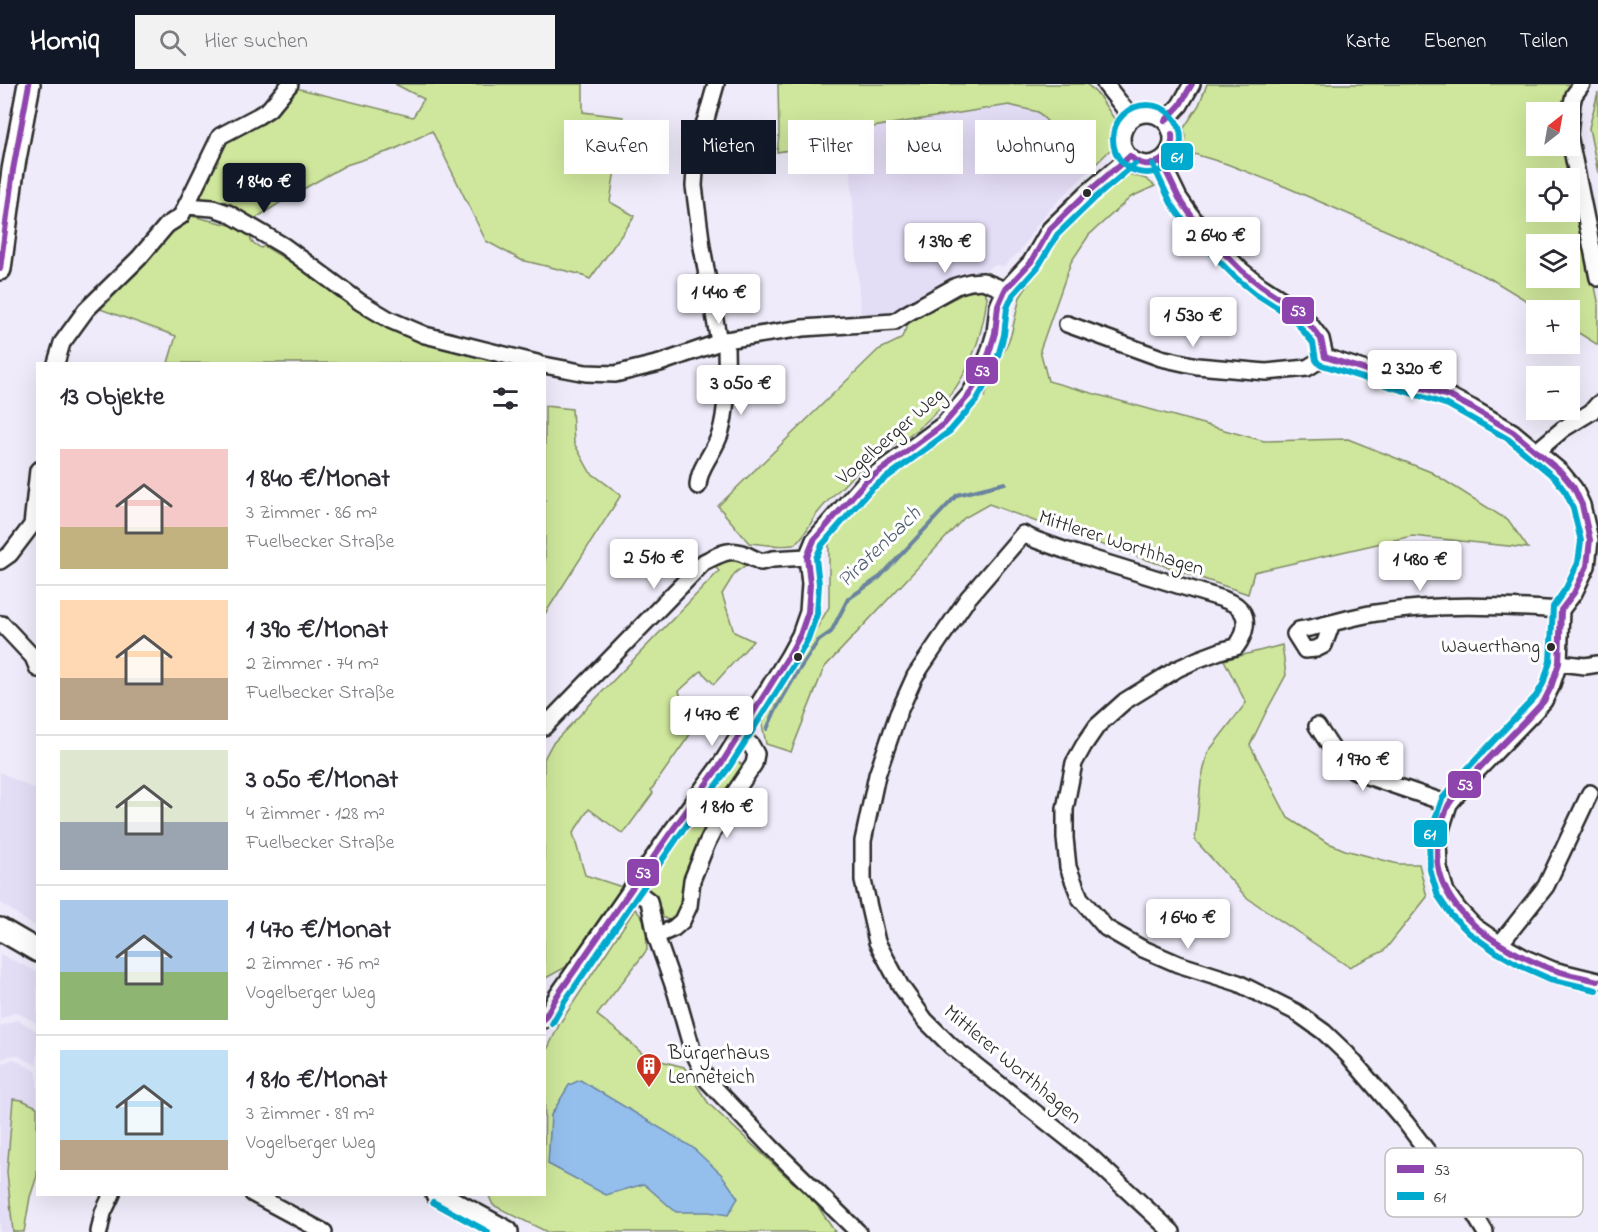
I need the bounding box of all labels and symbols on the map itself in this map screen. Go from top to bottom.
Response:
north arrow [1526,102,1580,156]
line badge: 61 [1160,142,1194,171]
text: 61 [1170,146,1184,170]
pin: 1 840 € [209,163,319,214]
unlabelled marker [1081,187,1093,199]
pin: 2 640 € [1161,217,1271,268]
pin: 1 390 € [890,223,1000,274]
pin: 1 440 € [664,274,774,325]
line badge: 53 [1281,296,1315,325]
pin: 1 530 € [1138,297,1248,348]
text: 53 [1290,300,1306,324]
pin: 2 320 € [1357,350,1467,401]
line badge: 53 [965,356,999,385]
text: 53 [974,360,990,384]
pin: 3 050 € [686,365,796,416]
street label: Vogelberger Weg [829,381,953,495]
water label: Piratenbach [831,499,930,596]
street label: Mittlerer Worthhagen [1034,503,1208,587]
pin: 2 510 € [599,539,709,590]
pin: 1 480 € [1365,541,1475,592]
place label: Wauerthang [1441,633,1540,663]
marker: Wauerthang [1545,641,1557,653]
unlabelled marker [792,651,804,663]
pin: 1 470 € [657,696,767,747]
pin: 1 970 € [1308,741,1418,792]
line badge: 53 [1447,770,1482,799]
text: 53 [1457,774,1473,798]
pin: 1 810 € [672,788,782,839]
line badge: 61 [1413,819,1448,848]
text: 61 [1423,823,1437,847]
line badge: 53 [626,858,660,887]
text: 53 [635,862,651,886]
pin: 1 640 € [1133,899,1243,950]
street label: Mittlerer Worthhagen [935,998,1088,1133]
place label: Bürgerhaus Lenneteich [667,1039,770,1093]
building icon: Bürgerhaus Lenneteich [634,1051,664,1089]
legend [1385,1148,1583,1217]
text: 53 [1434,1159,1450,1183]
text: 61 [1434,1186,1446,1210]

